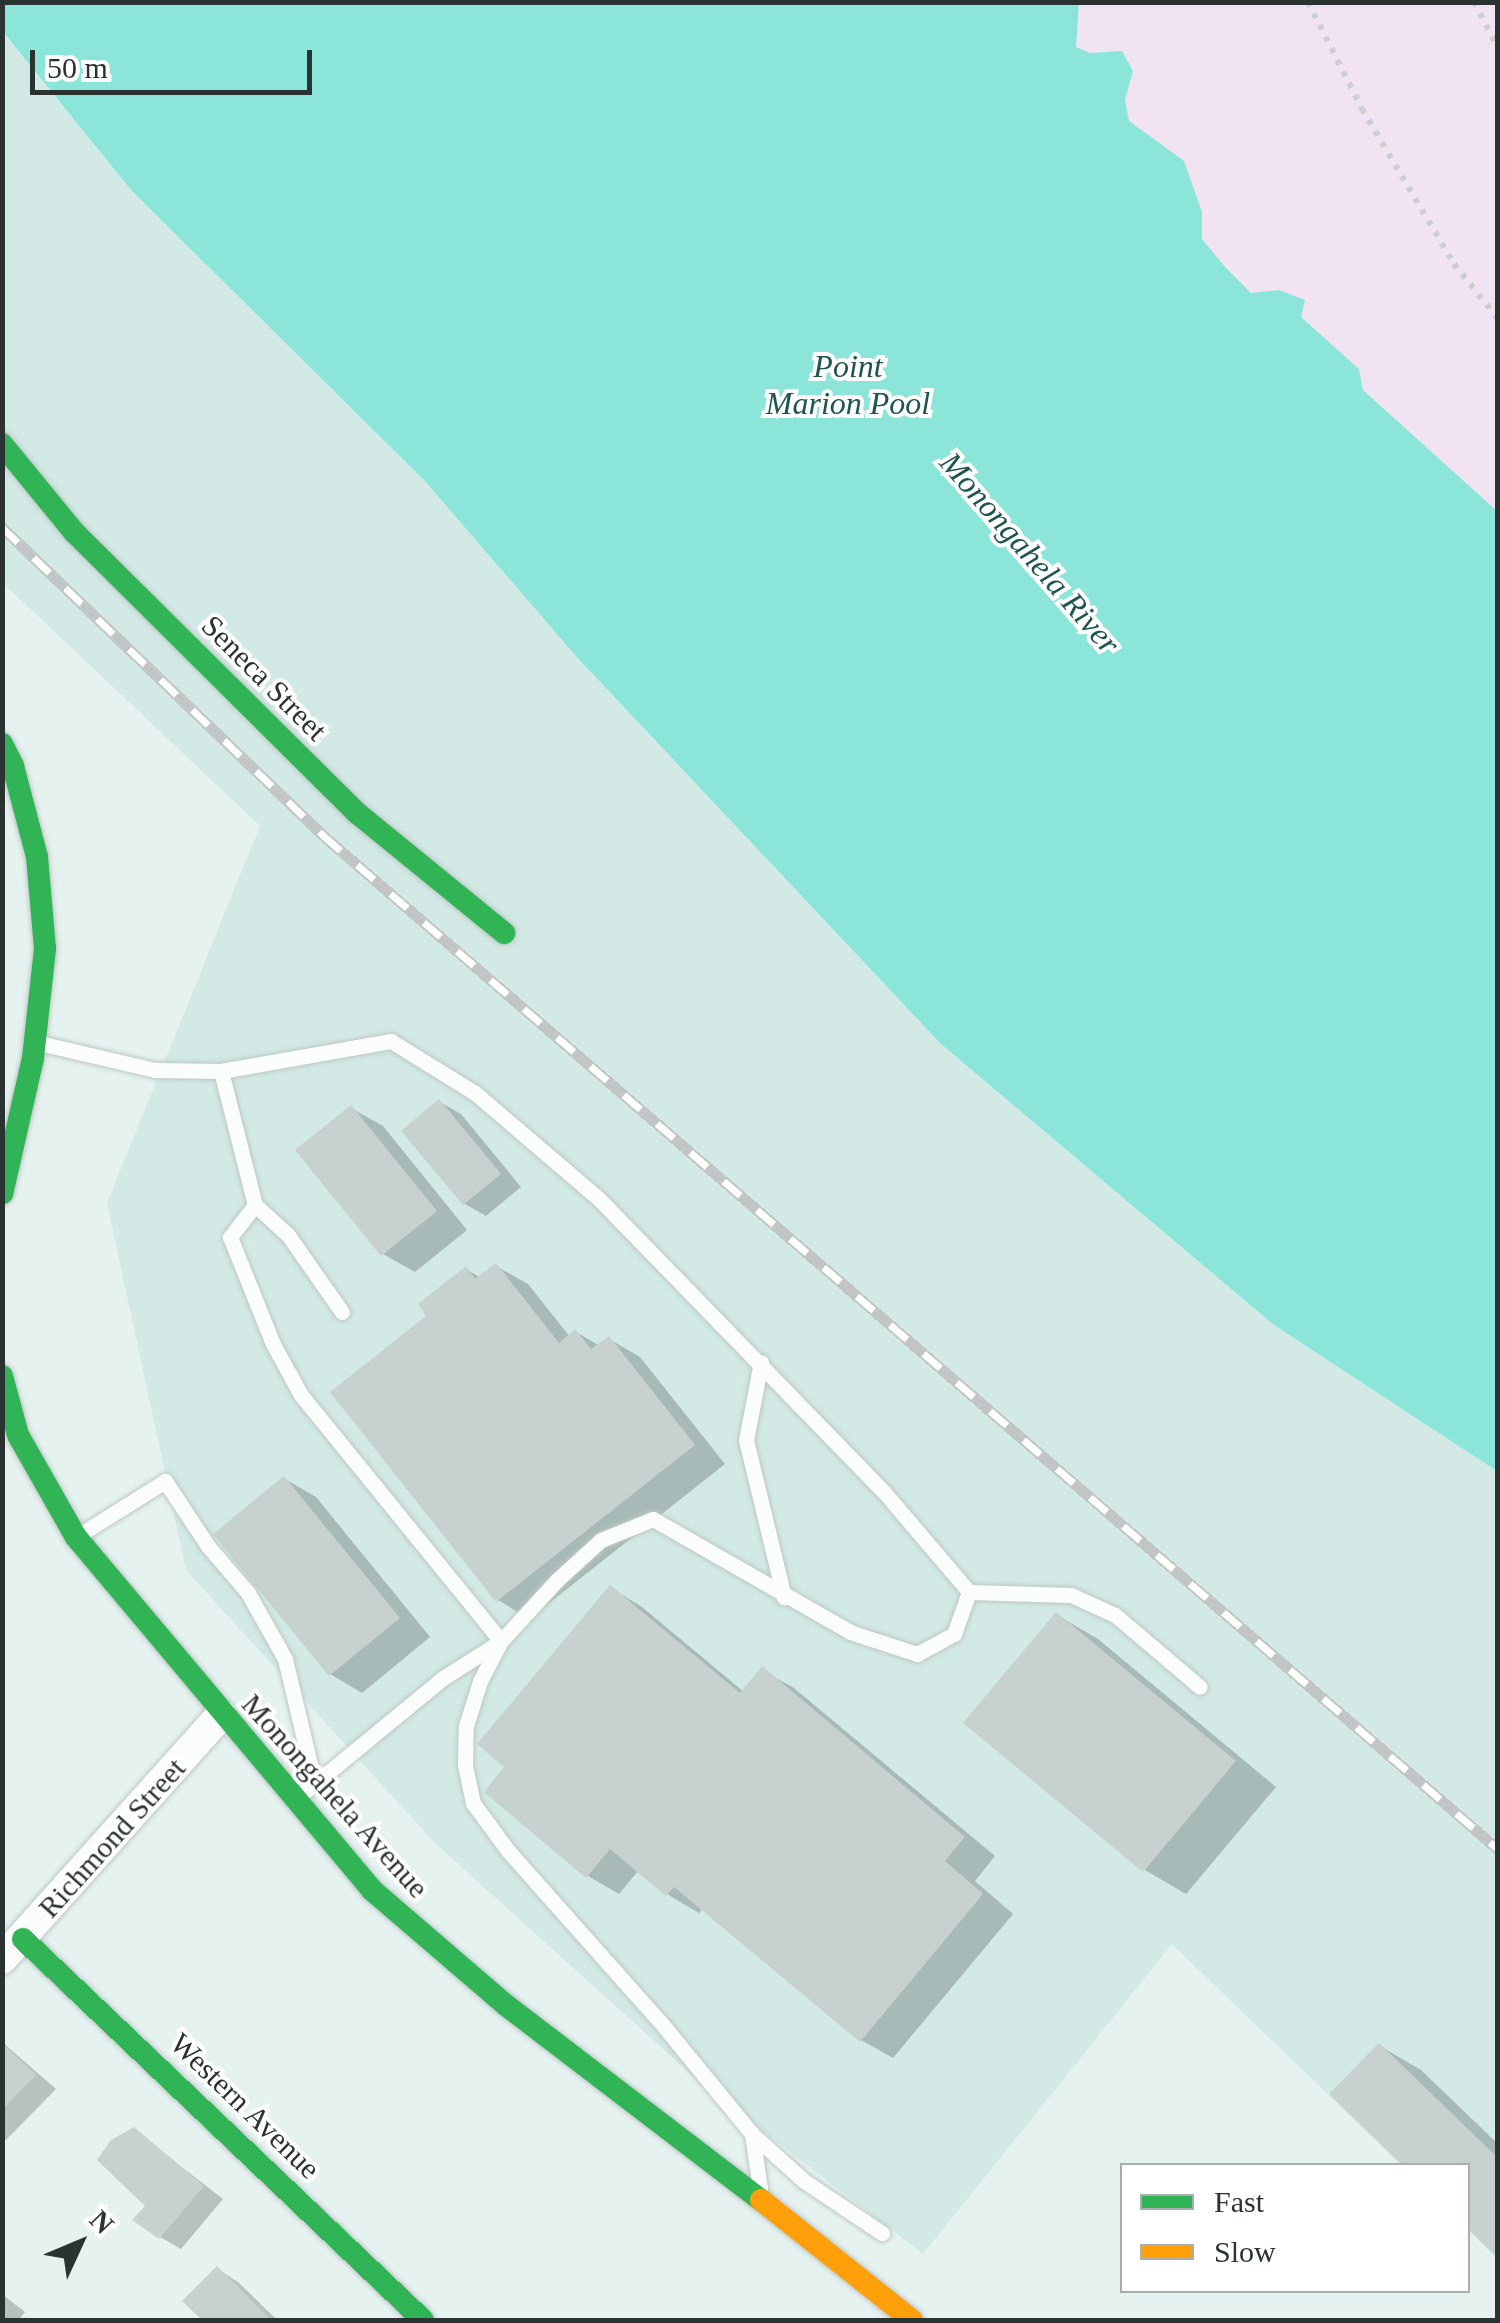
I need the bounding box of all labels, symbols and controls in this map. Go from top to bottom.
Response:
scale bar [35,30,318,92]
text: 50 m [47,51,108,84]
water label: Point Marion Pool [766,348,930,423]
water label: Monongahela River [932,444,1128,662]
street label: Seneca Street [194,608,334,748]
street label: Monongahela Avenue [233,1686,437,1906]
street label: Richmond Street [31,1751,193,1925]
street label: Western Avenue [162,2025,328,2187]
legend [1120,2163,1470,2293]
text: Fast [1214,2185,1264,2218]
north arrow [30,2193,130,2293]
text: N [84,2204,120,2240]
text: Slow [1214,2235,1276,2268]

